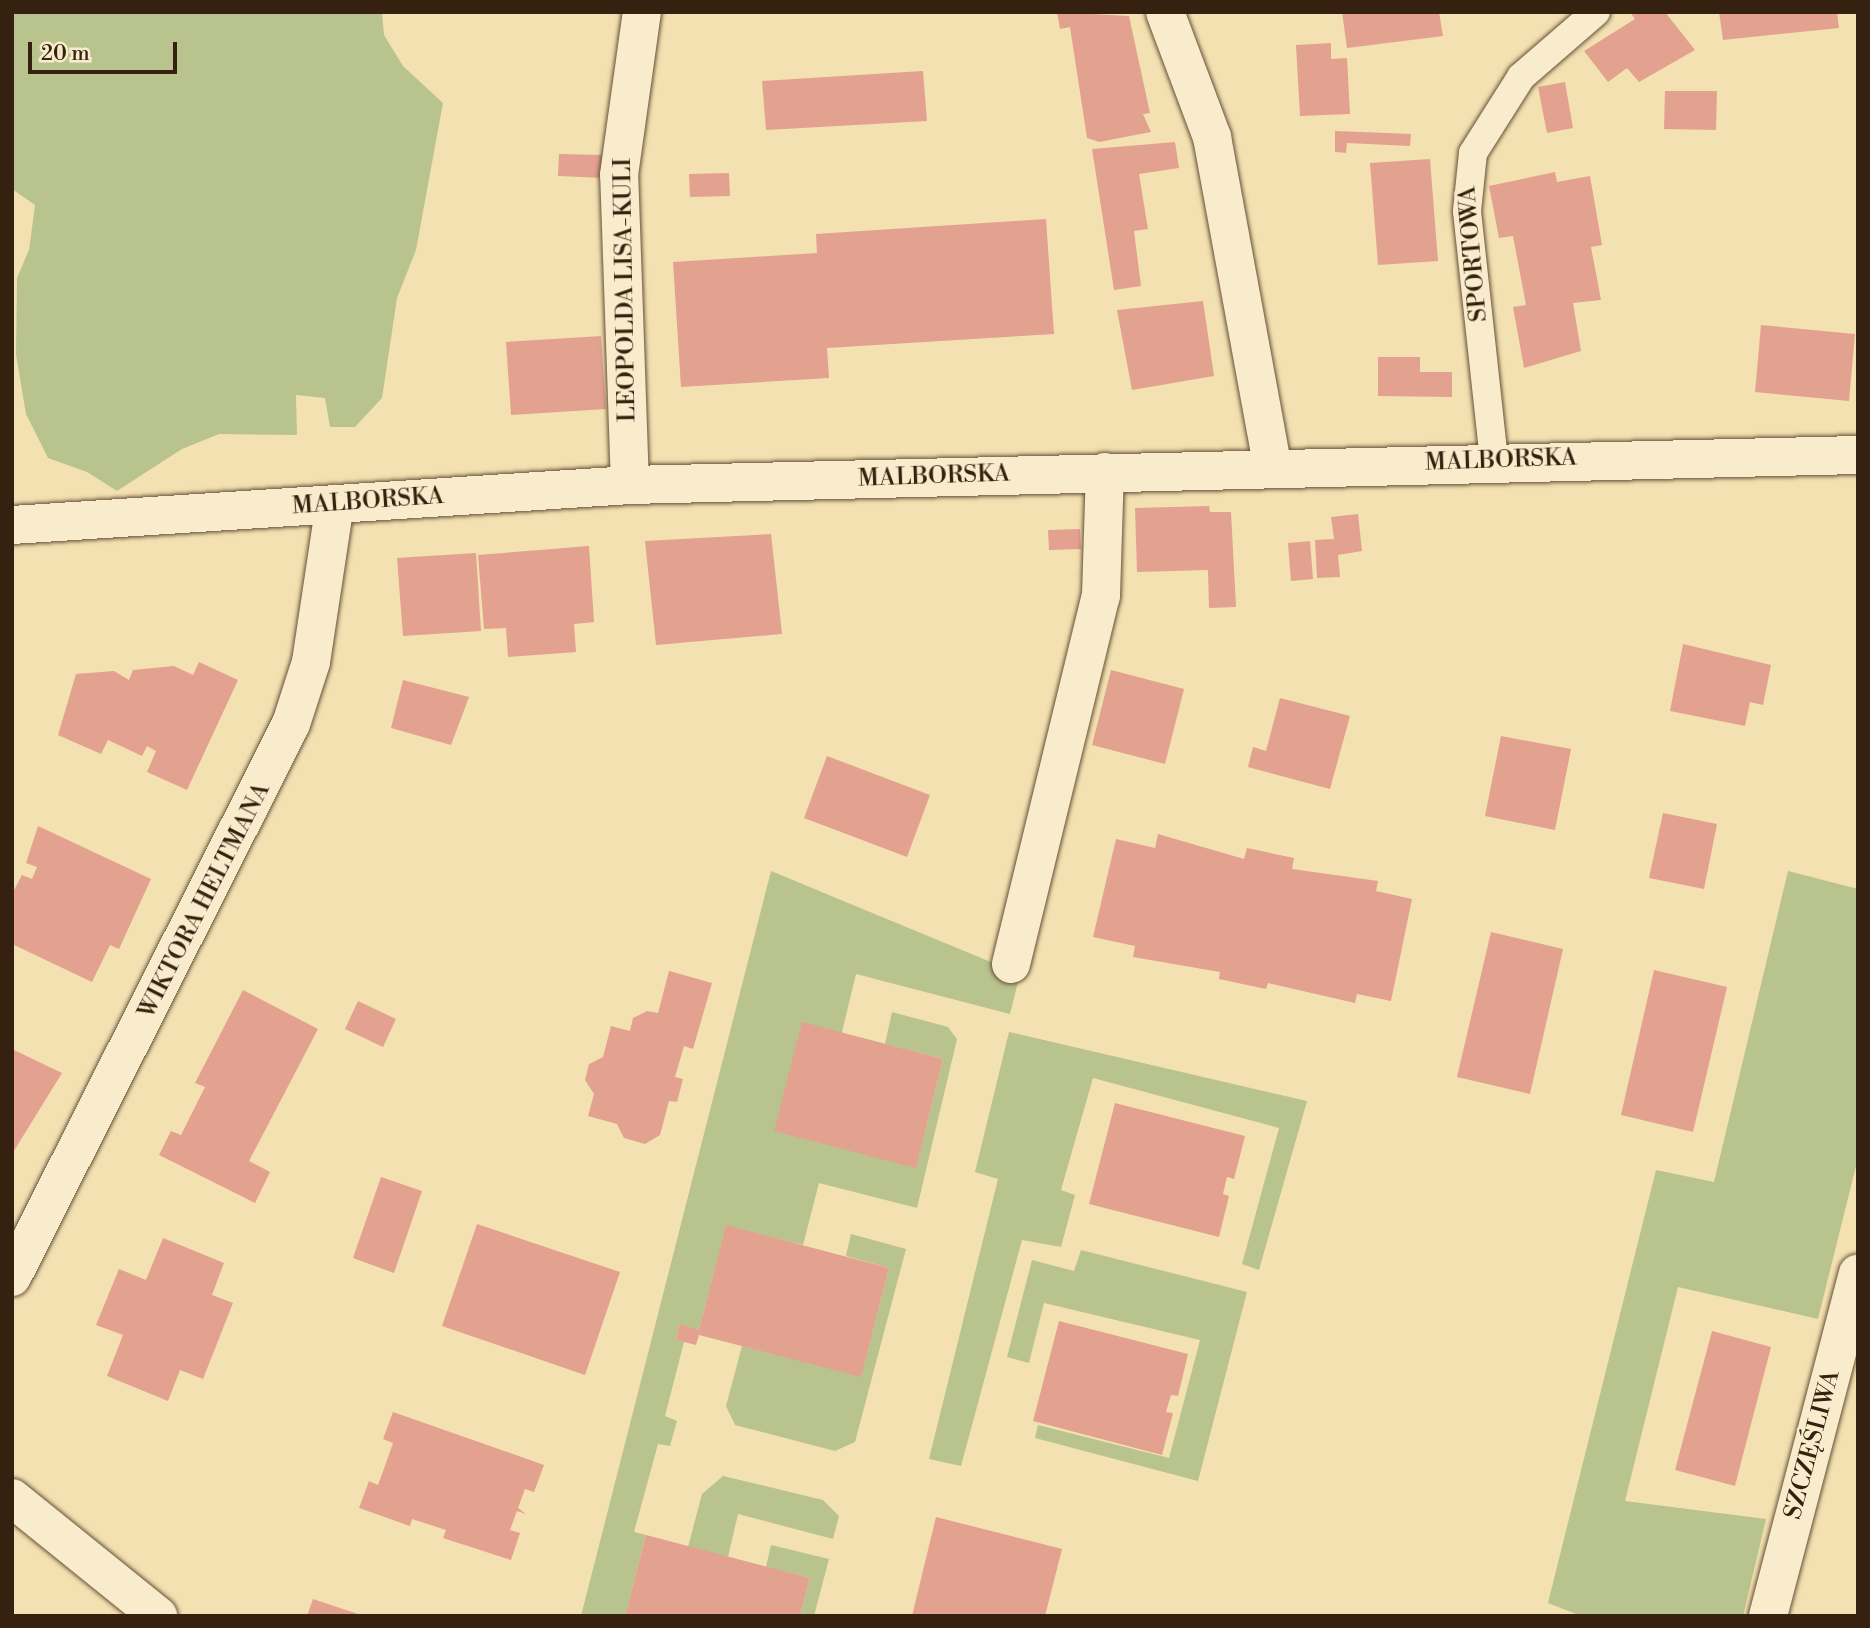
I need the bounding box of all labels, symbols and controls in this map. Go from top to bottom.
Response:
scale bar [32,28,180,72]
text: 20 m [41,41,90,67]
street label: LEOPOLDA LISA-KULI [609,158,643,422]
street label: SPORTOWA [1454,185,1494,323]
street label: MALBORSKA [1424,444,1578,478]
street label: MALBORSKA [857,460,1011,494]
street label: MALBORSKA [291,482,445,522]
street label: WIKTORA HELTMANA [133,778,277,1024]
street label: SZCZĘŚLIWA [1779,1367,1847,1523]

